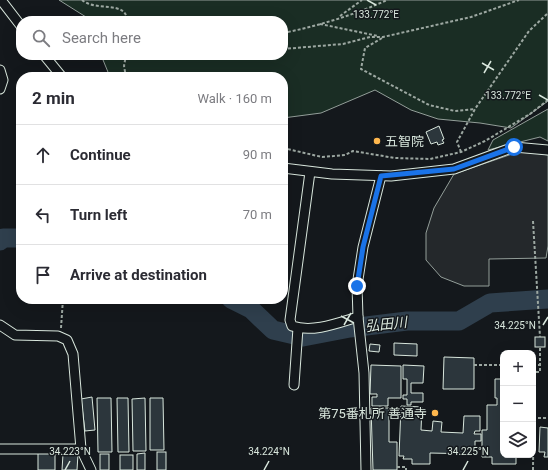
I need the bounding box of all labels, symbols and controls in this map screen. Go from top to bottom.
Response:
text: 133.772°E [353,9,399,20]
search box [16,16,288,60]
icon: search [30,27,52,49]
text: Search here [62,29,141,47]
text: 2 min [32,88,75,108]
text: 133.772°E [485,90,531,101]
text: Walk · 160 m [197,91,272,106]
place label: 五智院 [385,134,424,149]
marker: 五智院 [372,136,382,146]
route start [505,138,523,156]
icon: ahead [32,144,54,166]
text: Continue [70,146,131,164]
text: 90 m [243,147,272,162]
icon: left [32,204,54,226]
text: Turn left [70,206,127,224]
text: 70 m [243,207,272,222]
icon: arrive [32,264,54,286]
text: Arrive at destination [70,266,207,284]
route end [348,277,366,295]
water label: 弘田川 [364,314,410,334]
text: 34.225°N [494,320,536,331]
map controls [500,350,536,458]
button: + [500,350,536,386]
button: − [500,386,536,422]
place label: 第75番札所 善通寺 [318,406,427,421]
marker: 第75番札所 善通寺 [430,408,440,418]
button: layers [500,422,536,458]
text: 34.223°N [49,446,91,457]
text: 34.224°N [248,446,290,457]
text: 34.225°N [447,446,489,457]

